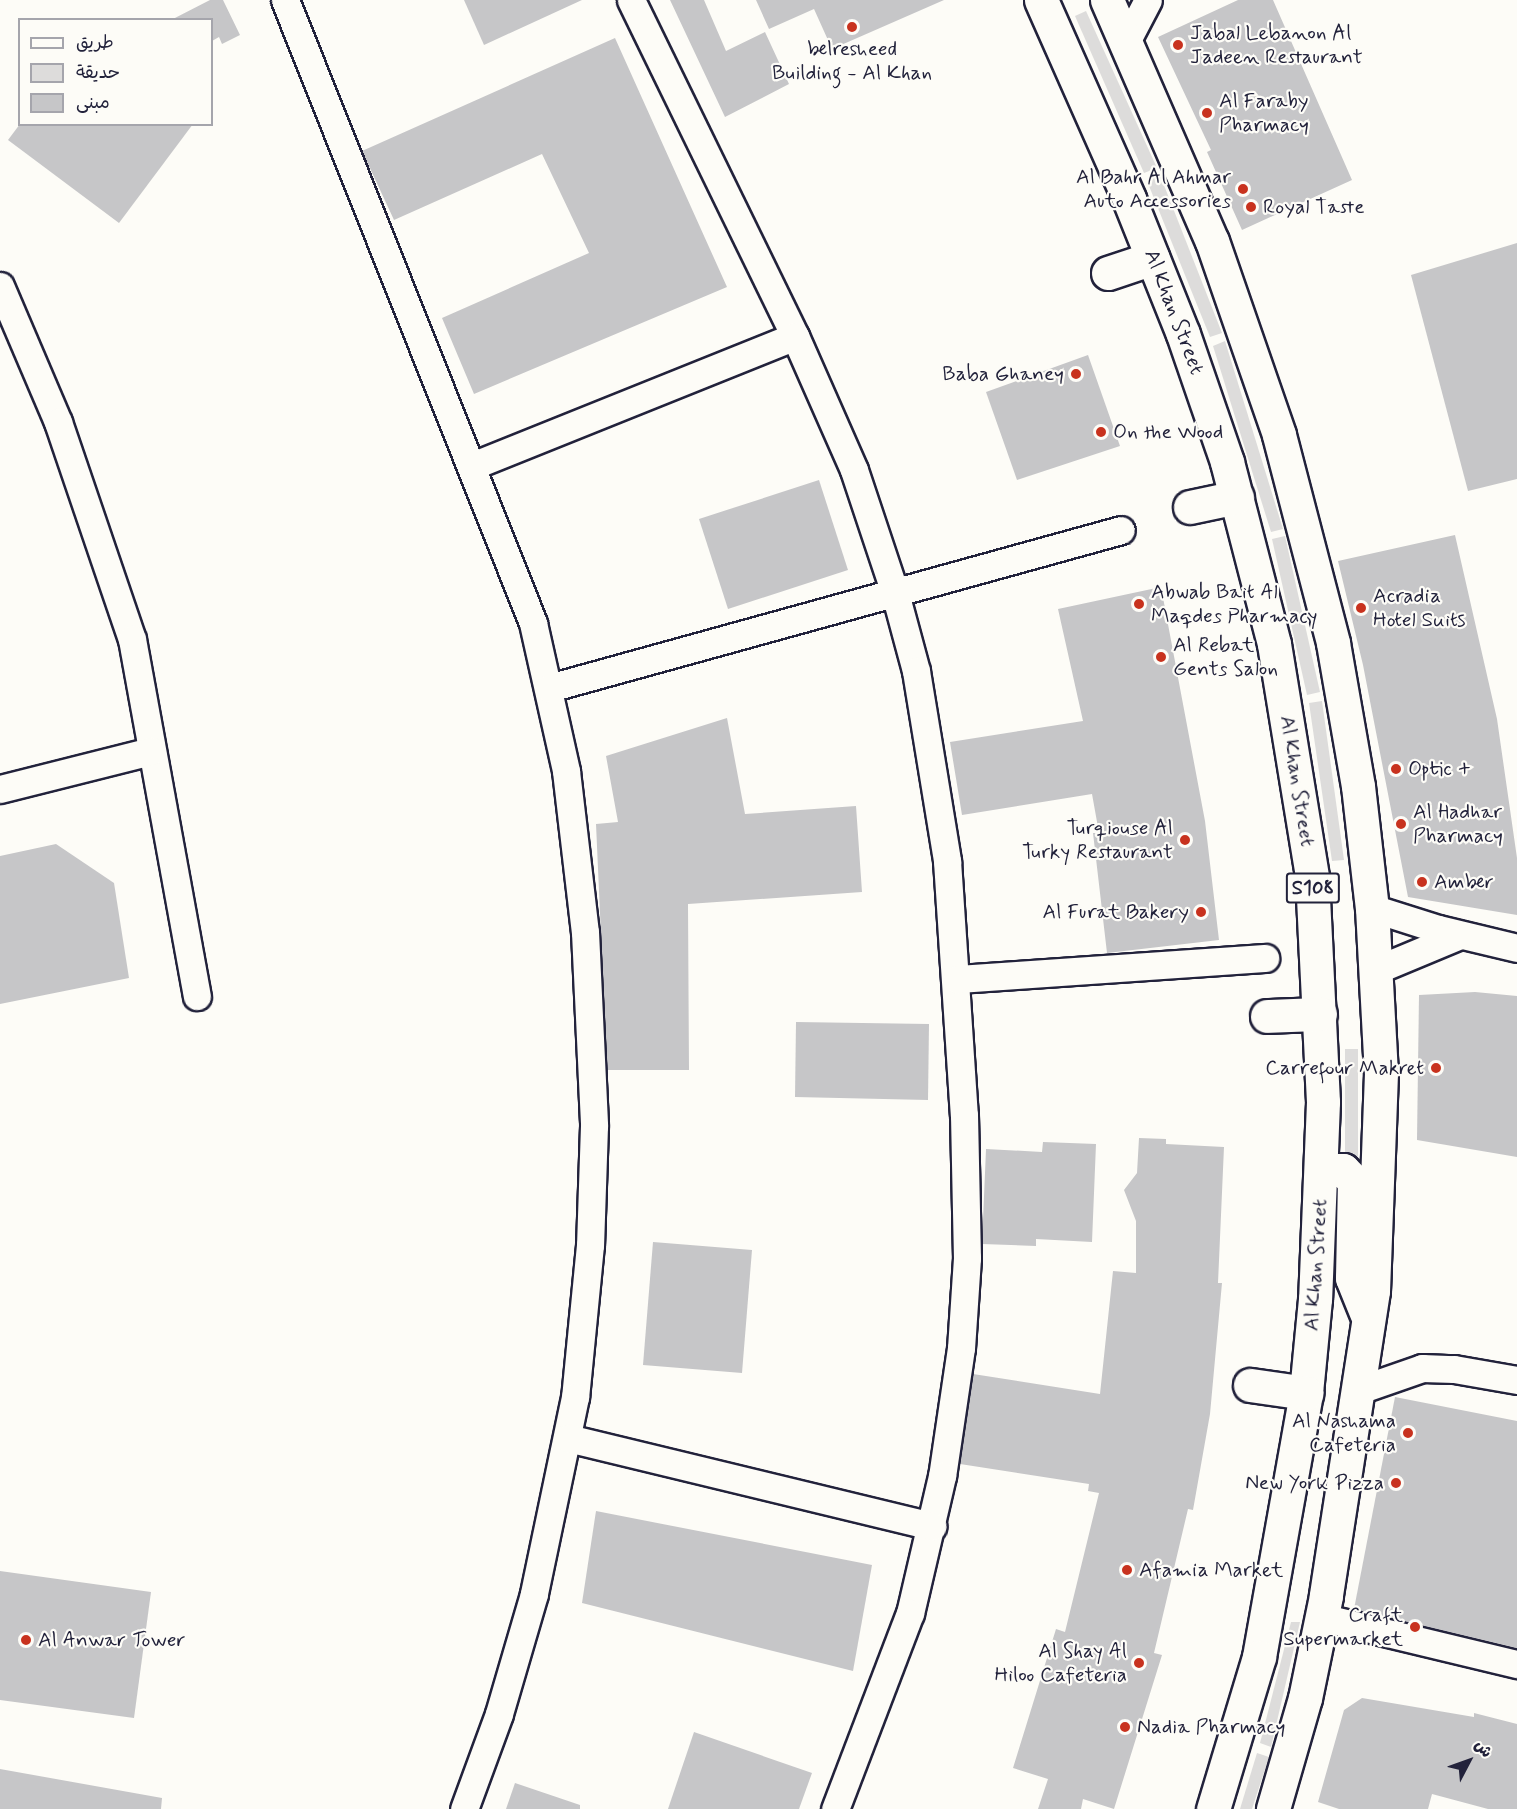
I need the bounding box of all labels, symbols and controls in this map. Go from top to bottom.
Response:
legend [18,18,213,126]
marker: belresheed Building - Al Khan [845,20,859,34]
place label: Jabal Lebanon Al Jadeen Restaurant [1190,20,1363,70]
text: طريق [76,31,114,55]
place label: belresheed Building - Al Khan [768,36,936,86]
marker: Jabal Lebanon Al Jadeen Restaurant [1171,38,1185,52]
text: حديقة [76,61,120,85]
place label: Al Faraby Pharmacy [1219,88,1309,138]
text: مبنى [76,91,110,115]
marker: Al Faraby Pharmacy [1200,106,1214,120]
place label: Al Bahr Al Ahmar Auto Accessories [1067,164,1231,214]
marker: Al Bahr Al Ahmar Auto Accessories [1236,182,1250,196]
place label: Royal Taste [1263,194,1360,220]
marker: Royal Taste [1244,200,1258,214]
street label: Al Khan Street [1137,241,1211,383]
place label: Baba Ghaney [940,361,1064,387]
marker: Baba Ghaney [1069,367,1083,381]
place label: On the Wood [1113,419,1224,445]
marker: On the Wood [1094,425,1108,439]
place label: Abwab Bait Al Maqdes Pharmacy [1151,579,1317,629]
place label: Acradia Hotel Suits [1373,583,1464,633]
marker: Abwab Bait Al Maqdes Pharmacy [1132,597,1146,611]
marker: Acradia Hotel Suits [1354,601,1368,615]
place label: Al Rebat Gents Salon [1173,632,1286,682]
marker: Al Rebat Gents Salon [1154,650,1168,664]
street label: Al Khan Street [1273,708,1321,854]
place label: Optic + [1408,756,1472,782]
marker: Optic + [1389,762,1403,776]
place label: Al Hadhar Pharmacy [1413,799,1503,849]
place label: Turqiouse Al Turky Restaurant [1021,815,1173,865]
marker: Al Hadhar Pharmacy [1394,817,1408,831]
marker: Turqiouse Al Turky Restaurant [1178,833,1192,847]
place label: Amber [1434,869,1494,895]
road number: S108 [1284,871,1342,905]
marker: Amber [1415,875,1429,889]
place label: Al Furat Bakery [1045,899,1189,925]
marker: Al Furat Bakery [1194,905,1208,919]
place label: Carrefour Makret [1258,1055,1424,1081]
marker: Carrefour Makret [1429,1061,1443,1075]
street label: Al Khan Street [1298,1193,1334,1337]
place label: Al Nashama Cafeteria [1291,1408,1396,1458]
marker: Al Nashama Cafeteria [1401,1426,1415,1440]
place label: New York Pizza [1246,1470,1384,1496]
marker: New York Pizza [1389,1476,1403,1490]
place label: Afamia Market [1139,1557,1284,1583]
marker: Afamia Market [1120,1563,1134,1577]
place label: Craft Supermarket [1283,1602,1403,1652]
marker: Craft Supermarket [1408,1620,1422,1634]
place label: Al Anwar Tower [38,1627,178,1653]
marker: Al Anwar Tower [19,1633,33,1647]
place label: Al Shay Al Hiloo Cafeteria [995,1638,1127,1688]
marker: Al Shay Al Hiloo Cafeteria [1132,1656,1146,1670]
place label: Nadia Pharmacy [1137,1714,1285,1740]
marker: Nadia Pharmacy [1118,1720,1132,1734]
north arrow [1439,1731,1499,1791]
text: ش [1469,1735,1497,1762]

